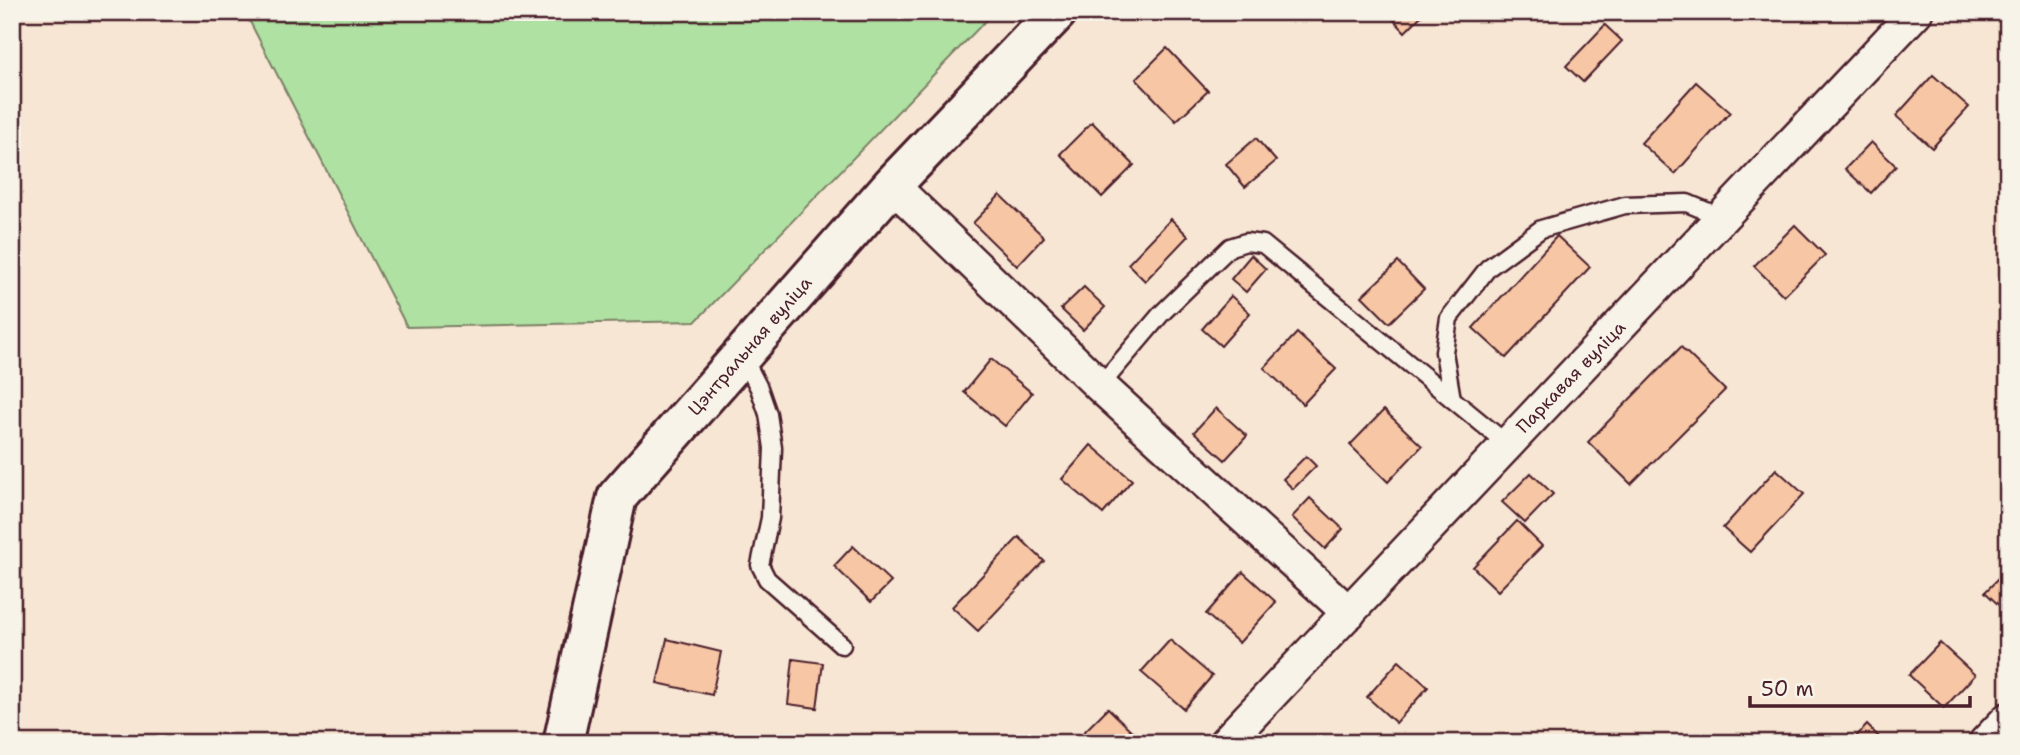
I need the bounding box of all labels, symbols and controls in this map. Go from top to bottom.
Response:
street label: Цэнтральная вуліца [683,271,817,421]
street label: Паркавая вуліца [1511,316,1631,438]
scale bar [1750,664,1971,708]
text: 50 m [1761,675,1814,703]

